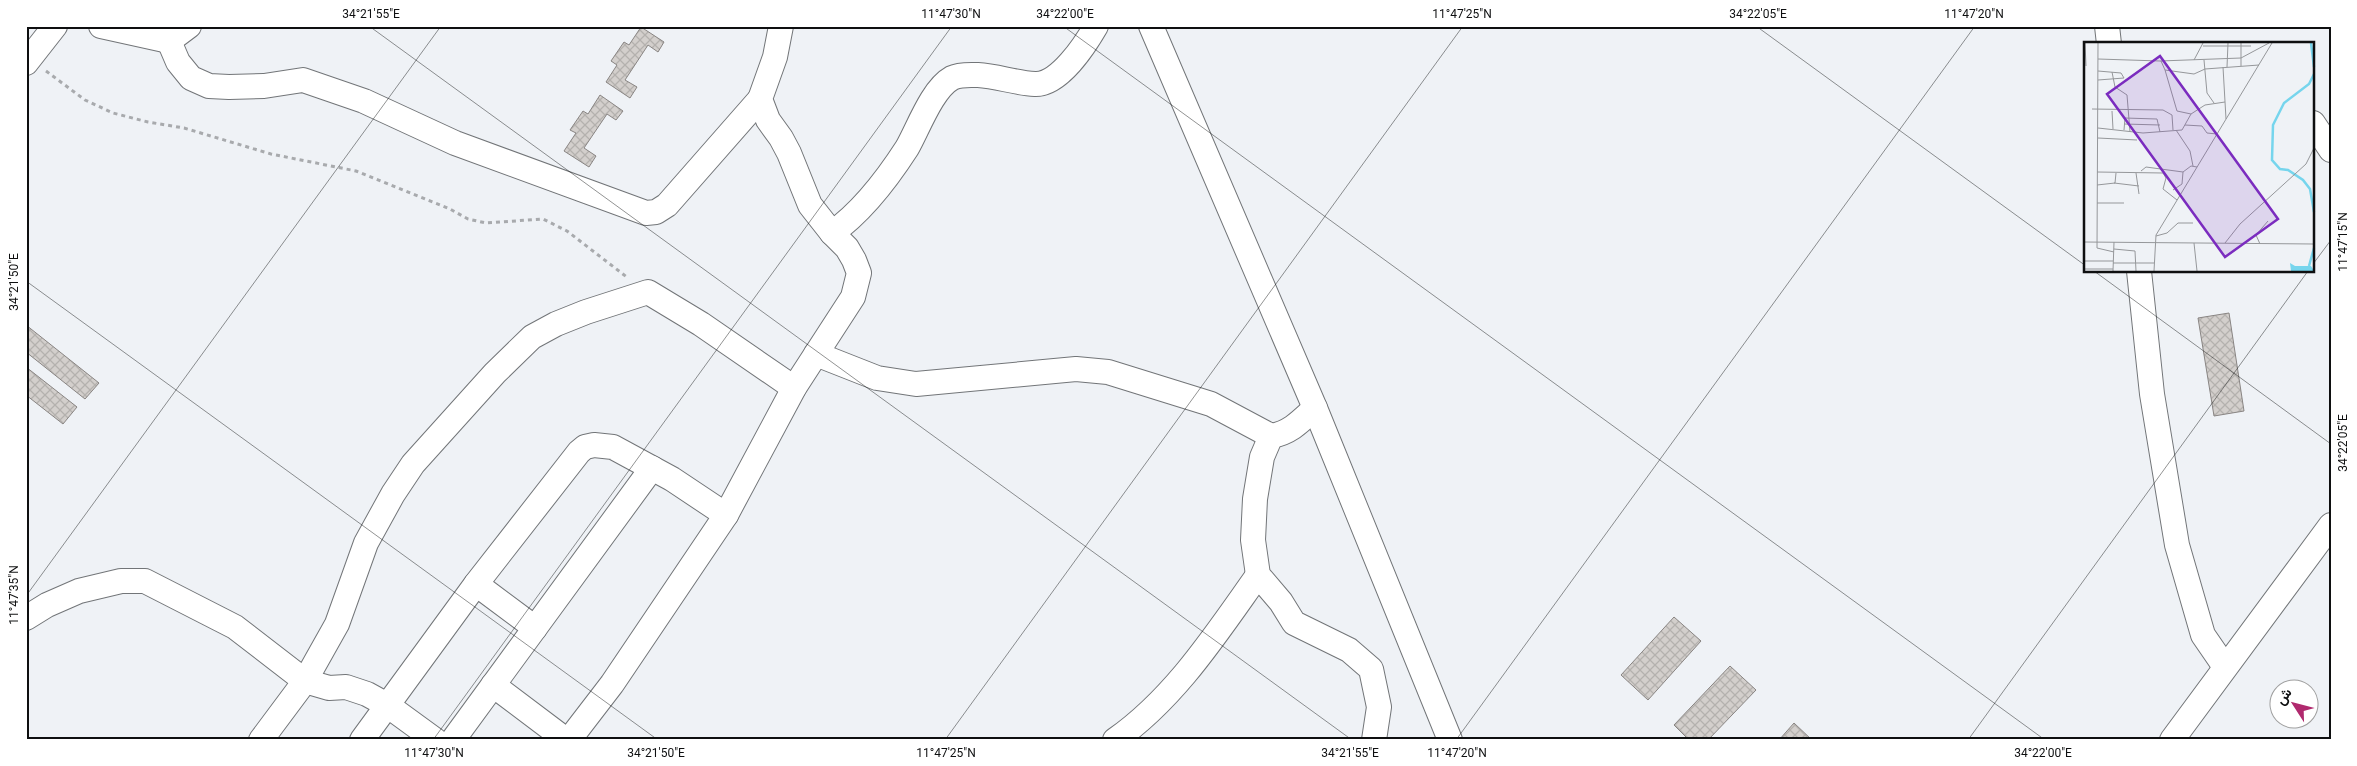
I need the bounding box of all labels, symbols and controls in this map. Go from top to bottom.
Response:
text: 34°21'55"E [342,7,400,21]
text: 11°47'30"N [921,7,981,21]
text: 34°22'00"E [1036,7,1094,21]
text: 11°47'25"N [1432,7,1492,21]
text: 34°22'05"E [1729,7,1787,21]
text: 11°47'20"N [1944,7,2004,21]
inset map [2084,42,2314,272]
text: 11°47'15"N [2336,212,2350,272]
text: 34°21'50"E [7,253,21,311]
text: 34°22'05"E [2336,414,2350,472]
text: 11°47'35"N [7,565,21,625]
north arrow [2270,678,2320,728]
text: ش [2272,685,2296,708]
text: 11°47'30"N [404,746,464,760]
text: 34°21'50"E [627,746,685,760]
text: 11°47'25"N [916,746,976,760]
text: 34°21'55"E [1321,746,1379,760]
text: 11°47'20"N [1427,746,1487,760]
text: 34°22'00"E [2014,746,2072,760]

